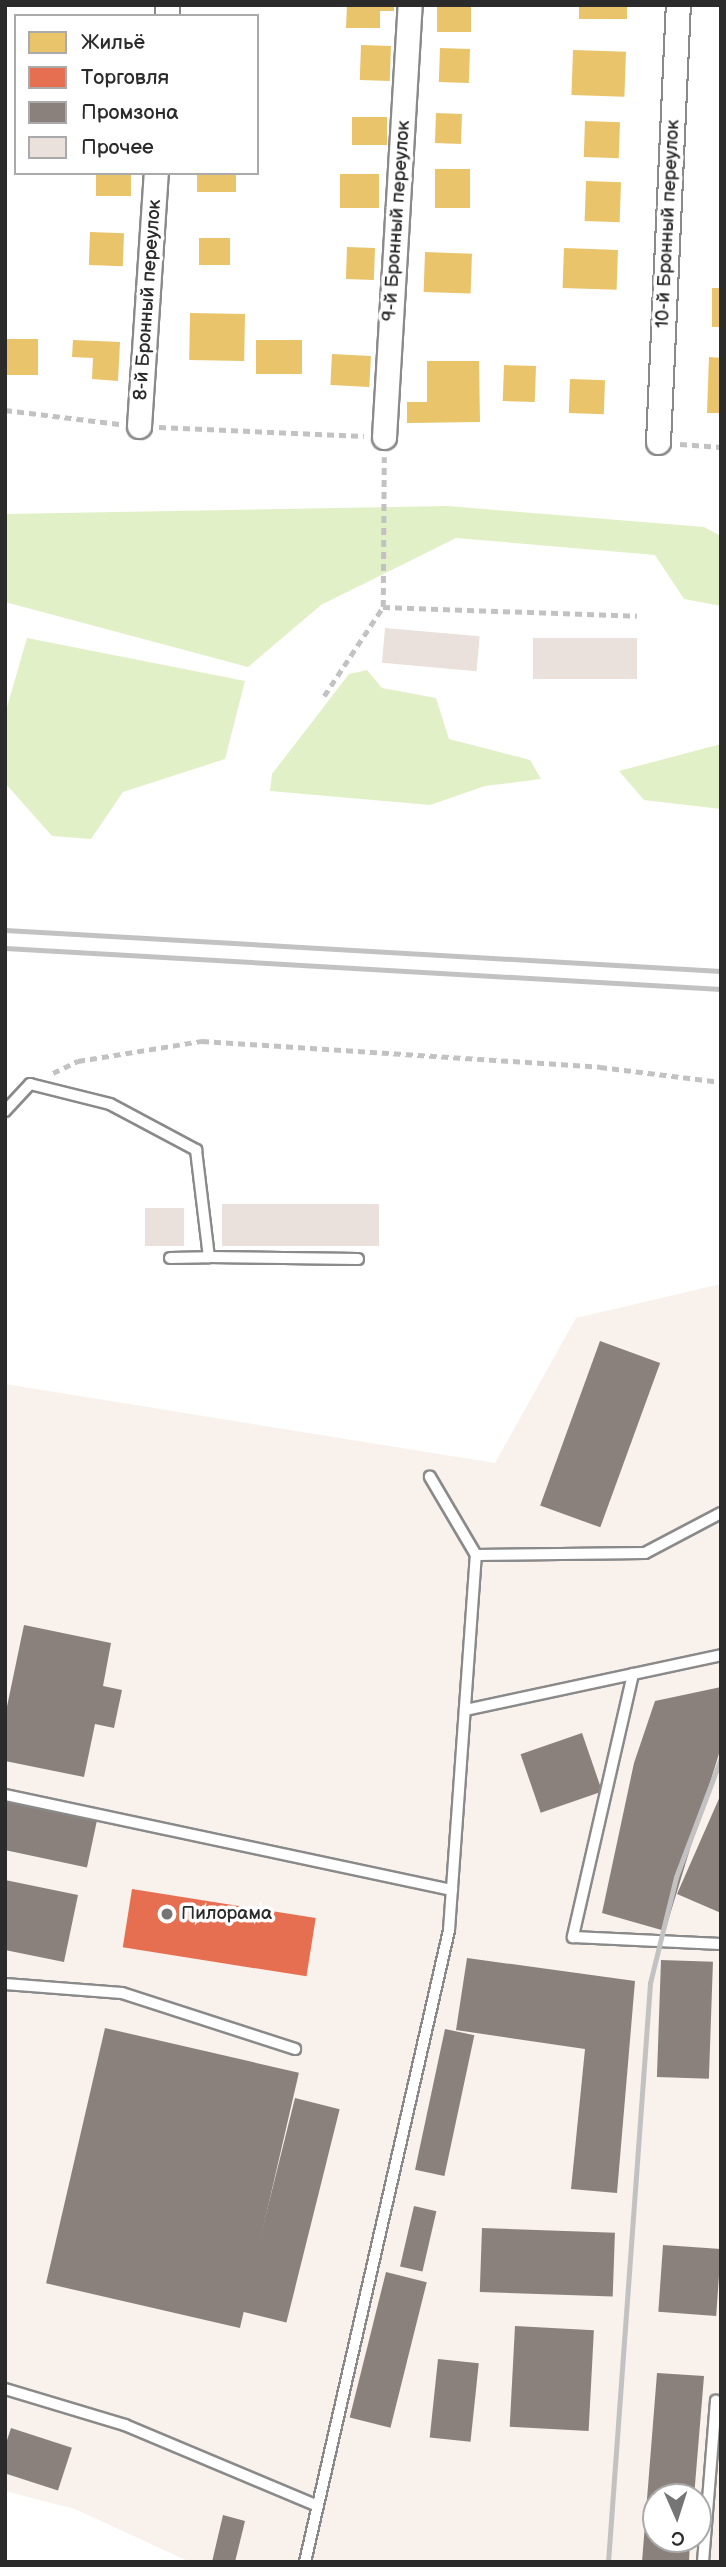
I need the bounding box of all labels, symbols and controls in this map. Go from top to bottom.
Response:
legend [14,14,259,175]
text: Жильё [81,30,145,55]
text: Торговля [81,65,169,90]
text: Промзона [81,100,179,125]
street label: 10-й Бронный переулок [651,119,685,329]
street label: 9-й Бронный переулок [379,120,415,322]
text: Прочее [81,135,154,160]
street label: 8-й Бронный переулок [130,199,166,401]
place label: Пилорама [181,1903,272,1925]
marker: Пилорама [159,1906,175,1922]
north arrow [642,2483,712,2553]
text: С [671,2526,685,2549]

